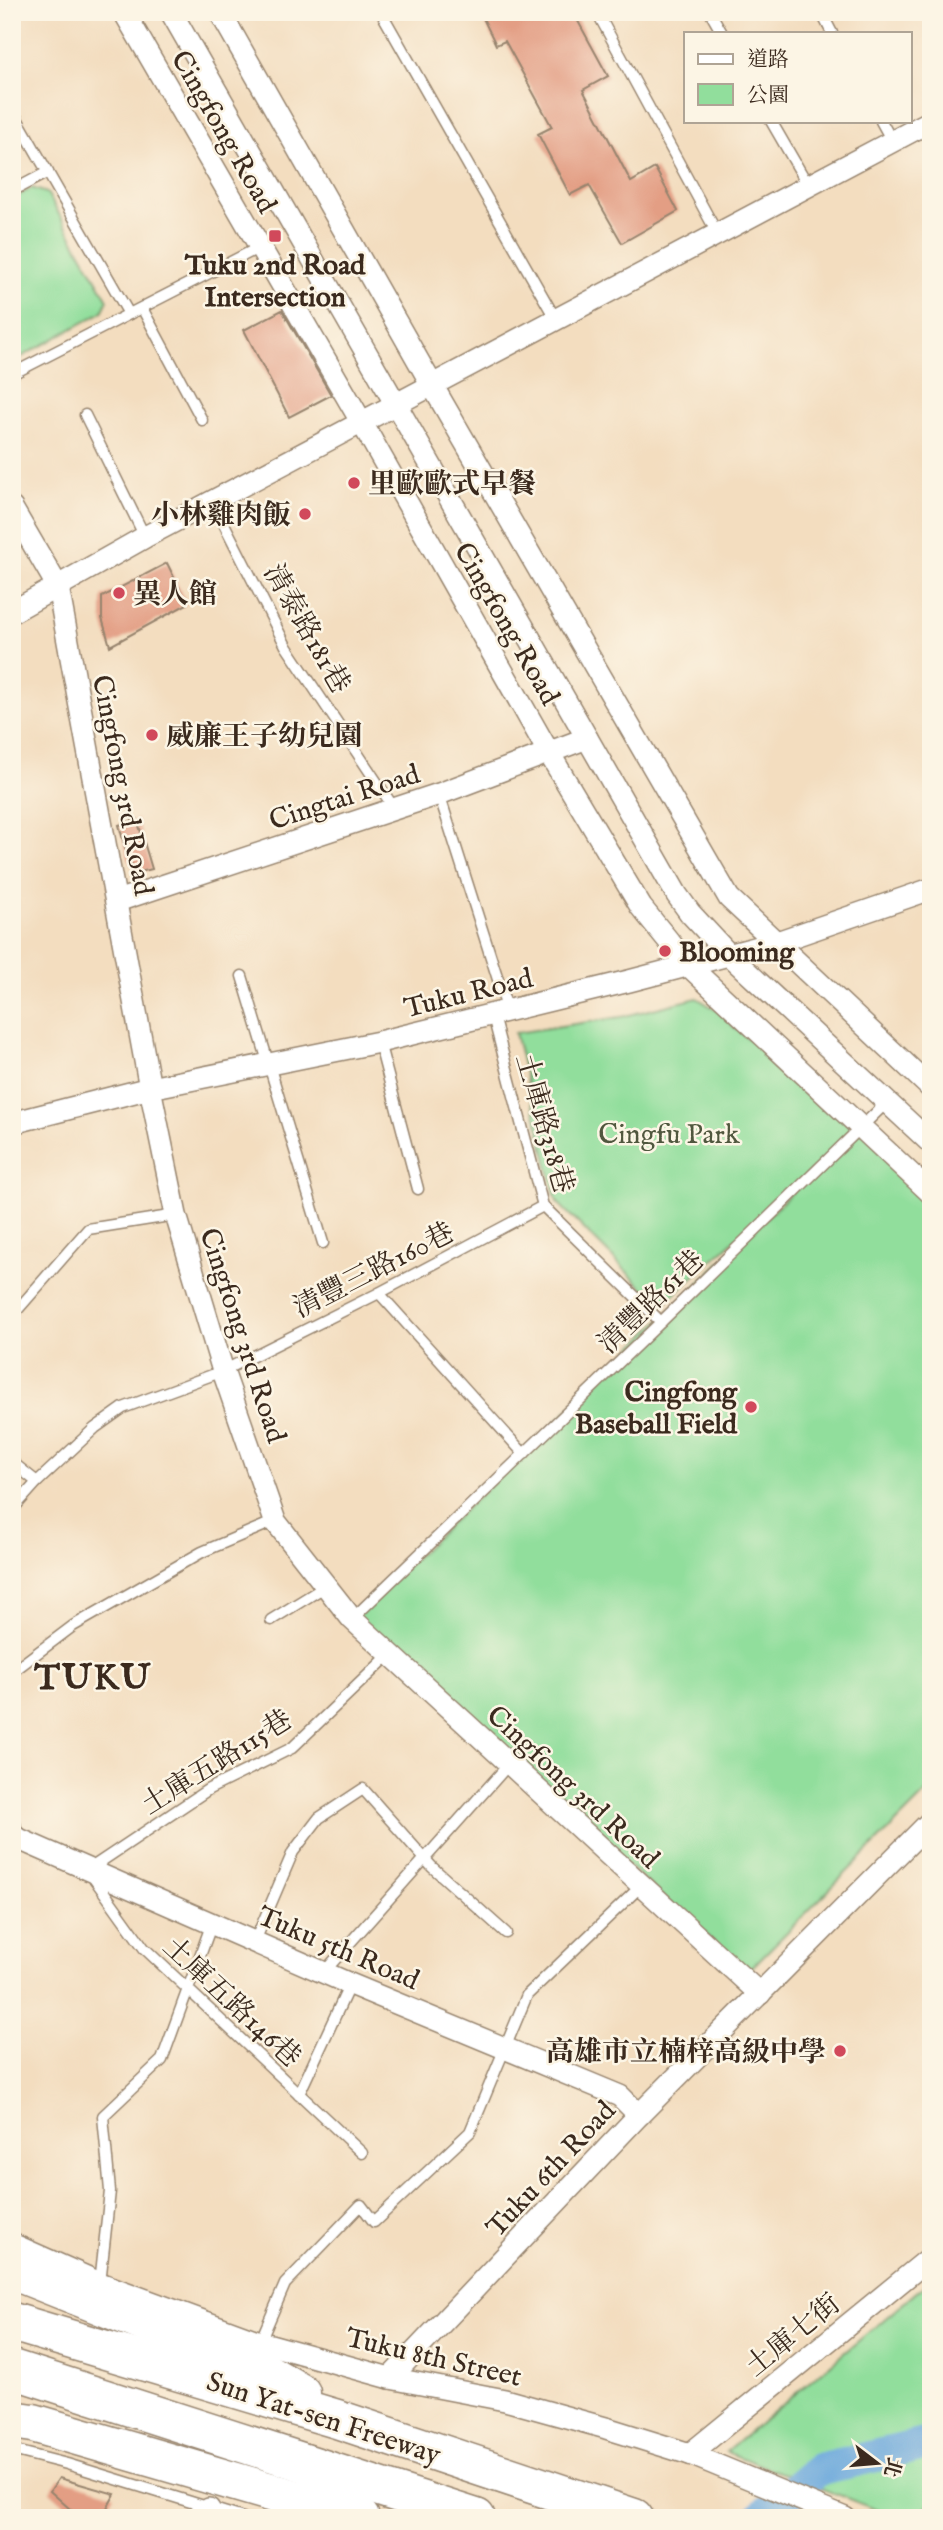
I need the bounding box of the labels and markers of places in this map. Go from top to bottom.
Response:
marker: Tuku 2nd Road Intersection [267,228,283,244]
place label: Tuku 2nd Road Intersection [184,249,366,316]
place label: 里歐歐式早餐 [368,468,536,503]
marker: 里歐歐式早餐 [346,475,362,491]
place label: 小林雞肉飯 [151,499,291,534]
marker: 小林雞肉飯 [297,506,313,522]
place label: 異人館 [133,578,217,613]
marker: 異人館 [111,585,127,601]
place label: 威廉王子幼兒園 [166,720,362,755]
marker: 威廉王子幼兒園 [144,727,160,743]
place label: Blooming [679,936,795,971]
marker: Blooming [657,943,673,959]
place label: Cingfong Baseball Field [575,1376,738,1443]
marker: Cingfong Baseball Field [743,1399,759,1415]
place label: 高雄市立楠梓高級中學 [546,2036,826,2071]
marker: 高雄市立楠梓高級中學 [832,2043,848,2059]

